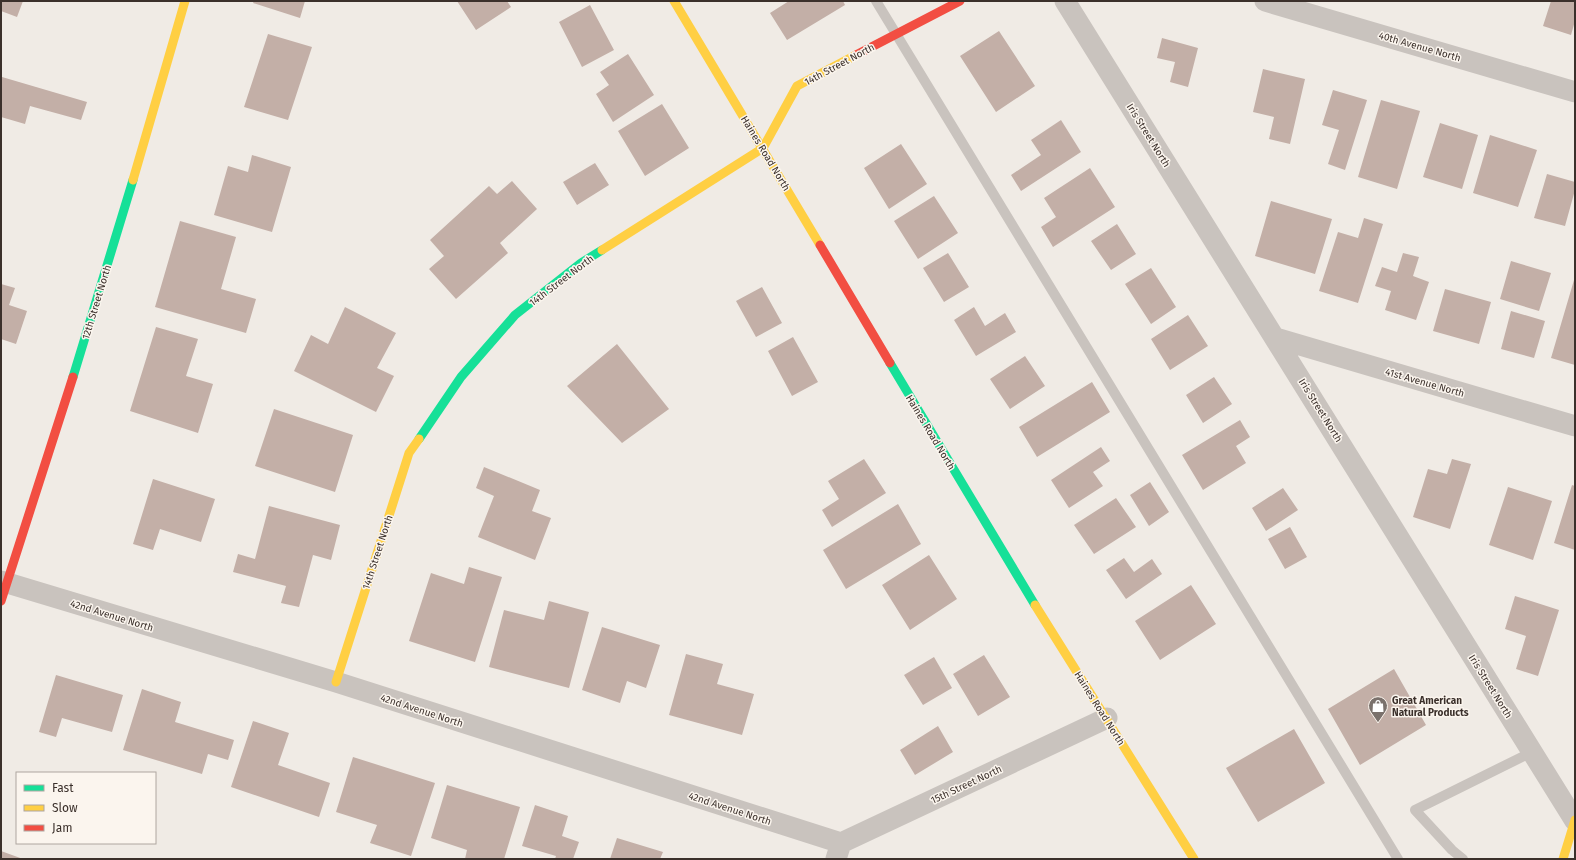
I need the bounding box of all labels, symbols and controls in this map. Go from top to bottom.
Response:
street label: 40th Avenue North [1377,29,1462,64]
street label: 14th Street North [802,41,877,88]
street label: Iris Street North [1124,102,1173,170]
street label: Haines Road North [738,114,792,193]
street label: 14th Street North [527,253,596,309]
street label: 12th Street North [80,264,114,341]
street label: 41st Avenue North [1384,366,1466,400]
street label: Iris Street North [1296,377,1345,445]
street label: Haines Road North [903,393,957,472]
street label: 14th Street North [360,514,396,591]
street label: 42nd Avenue North [69,598,155,634]
street label: Iris Street North [1466,653,1515,721]
street label: Haines Road North [1071,669,1127,748]
street label: 42nd Avenue North [379,692,465,730]
shop icon: Great American Natural Products [1367,695,1389,723]
place label: Great American Natural Products [1392,695,1469,719]
street label: 15th Street North [929,763,1004,807]
legend [16,772,156,844]
text: Fast [52,781,74,795]
street label: 42nd Avenue North [687,790,773,828]
text: Slow [52,801,78,815]
text: Jam [52,821,72,835]

